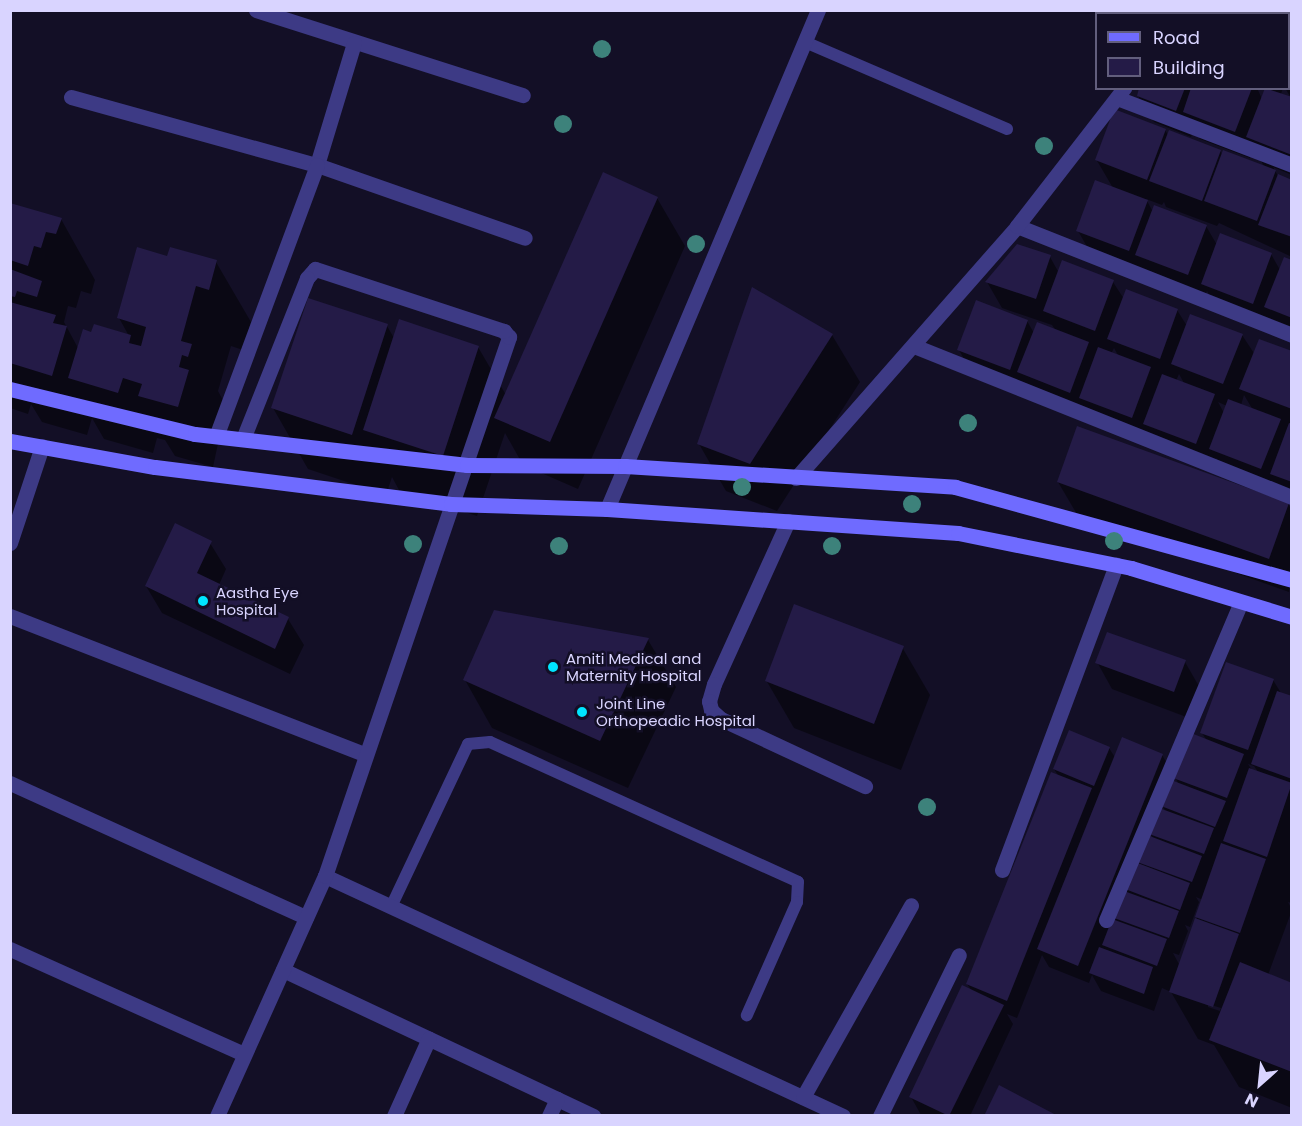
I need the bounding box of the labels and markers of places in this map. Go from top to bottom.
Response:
place label: Aastha Eye Hospital [216,583,299,618]
marker: Aastha Eye Hospital [194,592,212,610]
place label: Amiti Medical and Maternity Hospital [566,649,702,684]
marker: Amiti Medical and Maternity Hospital [544,658,562,676]
place label: Joint Line Orthopeadic Hospital [596,694,755,729]
marker: Joint Line Orthopeadic Hospital [573,703,591,721]

